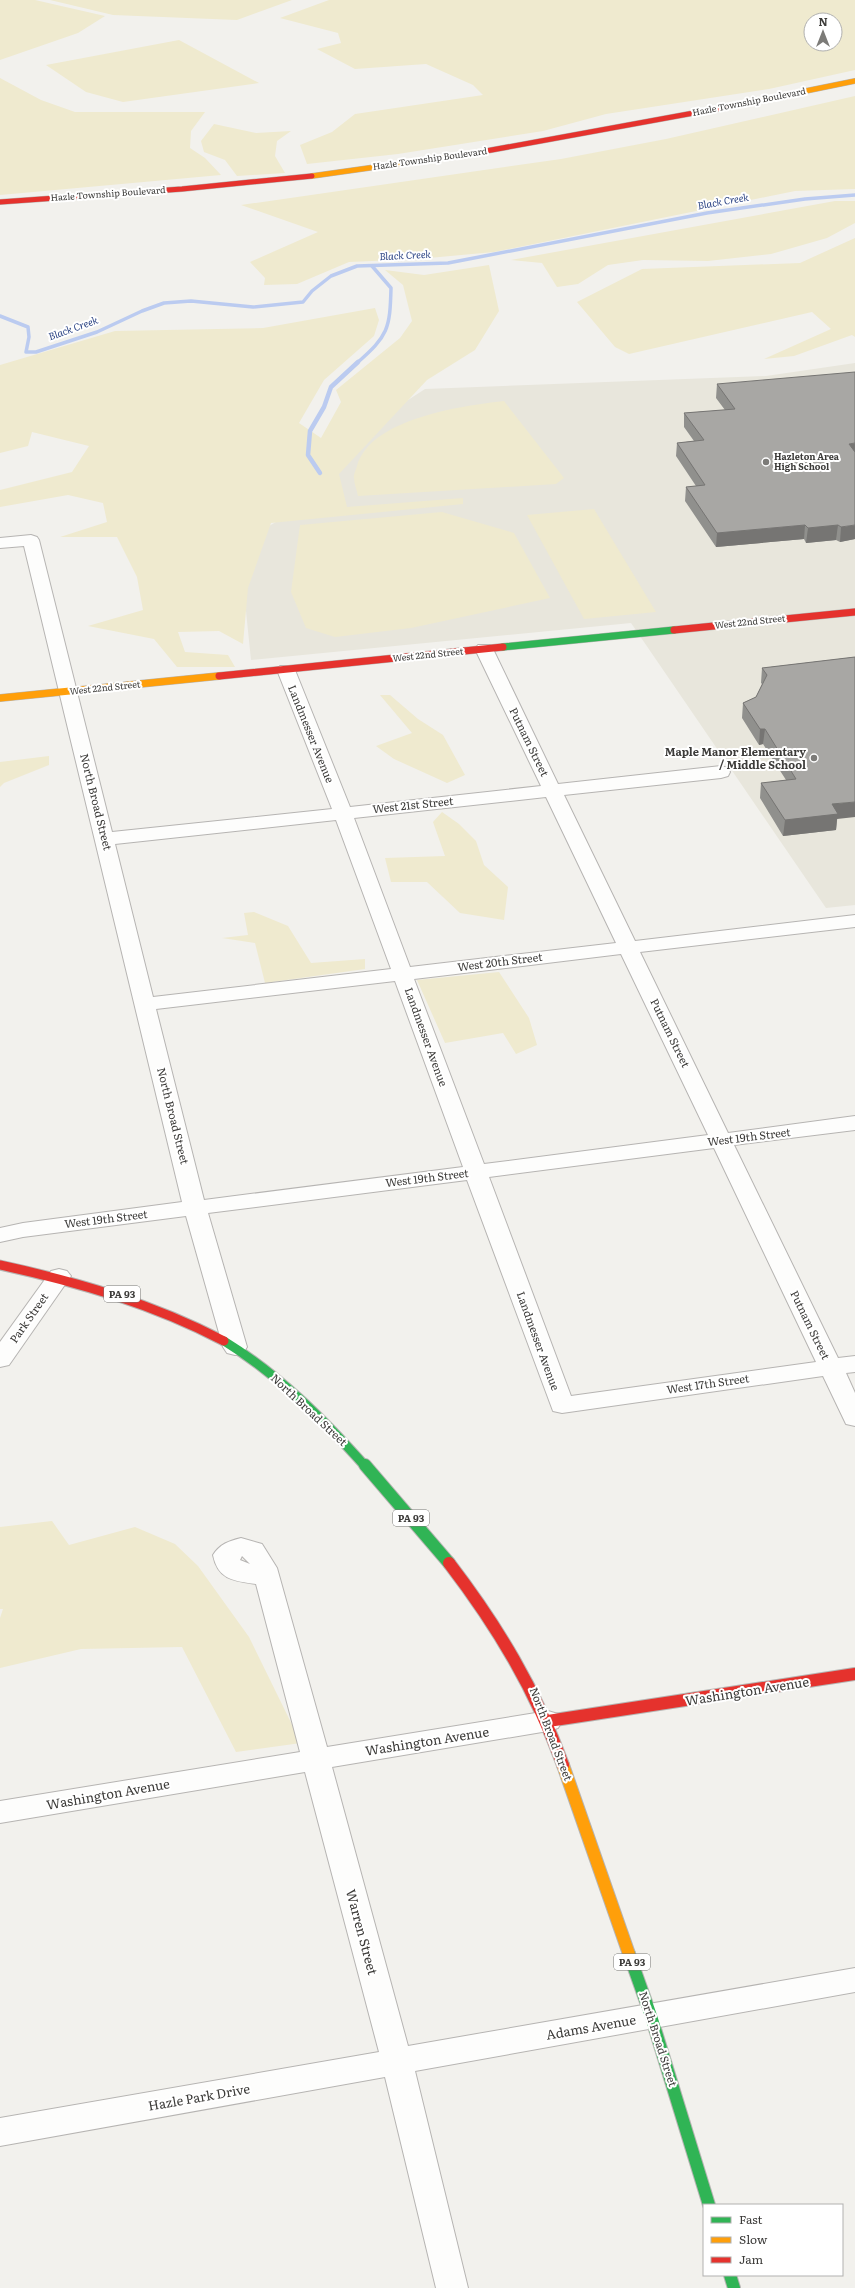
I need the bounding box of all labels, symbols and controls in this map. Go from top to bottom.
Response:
north arrow [803,12,843,52]
text: N [818,13,828,29]
street label: Hazle Township Boulevard [691,83,807,119]
street label: Hazle Township Boulevard [372,143,488,173]
street label: Hazle Township Boulevard [50,182,166,204]
water label: Black Creek [696,189,750,212]
water label: Black Creek [379,246,432,263]
water label: Black Creek [46,311,100,343]
place label: Hazleton Area High School [774,449,840,473]
marker: Hazleton Area High School [761,457,771,467]
street label: West 22nd Street [714,610,786,632]
street label: West 22nd Street [392,643,464,665]
street label: West 22nd Street [69,676,141,698]
street label: Landmesser Avenue [285,682,339,785]
street label: Putnam Street [506,704,554,779]
place label: Maple Manor Elementary / Middle School [665,743,806,772]
street label: North Broad Street [77,752,117,852]
marker: Maple Manor Elementary / Middle School [809,753,819,763]
street label: West 21st Street [372,792,455,816]
street label: West 20th Street [457,948,544,974]
street label: Landmesser Avenue [402,985,452,1089]
street label: Putnam Street [647,995,695,1070]
street label: North Broad Street [154,1066,194,1166]
street label: West 19th Street [706,1123,792,1149]
street label: West 19th Street [384,1164,470,1190]
street label: West 19th Street [63,1205,149,1231]
road number: PA 93 [104,1286,140,1302]
street label: Putnam Street [787,1287,835,1362]
street label: Park Street [5,1289,52,1346]
street label: Landmesser Avenue [514,1289,564,1393]
street label: West 17th Street [666,1369,751,1397]
street label: North Broad Street [268,1370,352,1449]
road number: PA 93 [393,1510,429,1526]
street label: Washington Avenue [684,1671,810,1710]
street label: North Broad Street [527,1684,577,1783]
street label: Washington Avenue [364,1721,490,1760]
street label: Washington Avenue [45,1773,171,1814]
street label: Warren Street [342,1887,383,1978]
road number: PA 93 [614,1954,650,1970]
street label: North Broad Street [636,1989,682,2089]
street label: Adams Avenue [544,2009,638,2044]
street label: Hazle Park Drive [147,2078,252,2115]
legend [703,2204,843,2276]
text: Fast [739,2210,763,2228]
text: Slow [739,2230,768,2248]
text: Jam [739,2250,764,2268]

